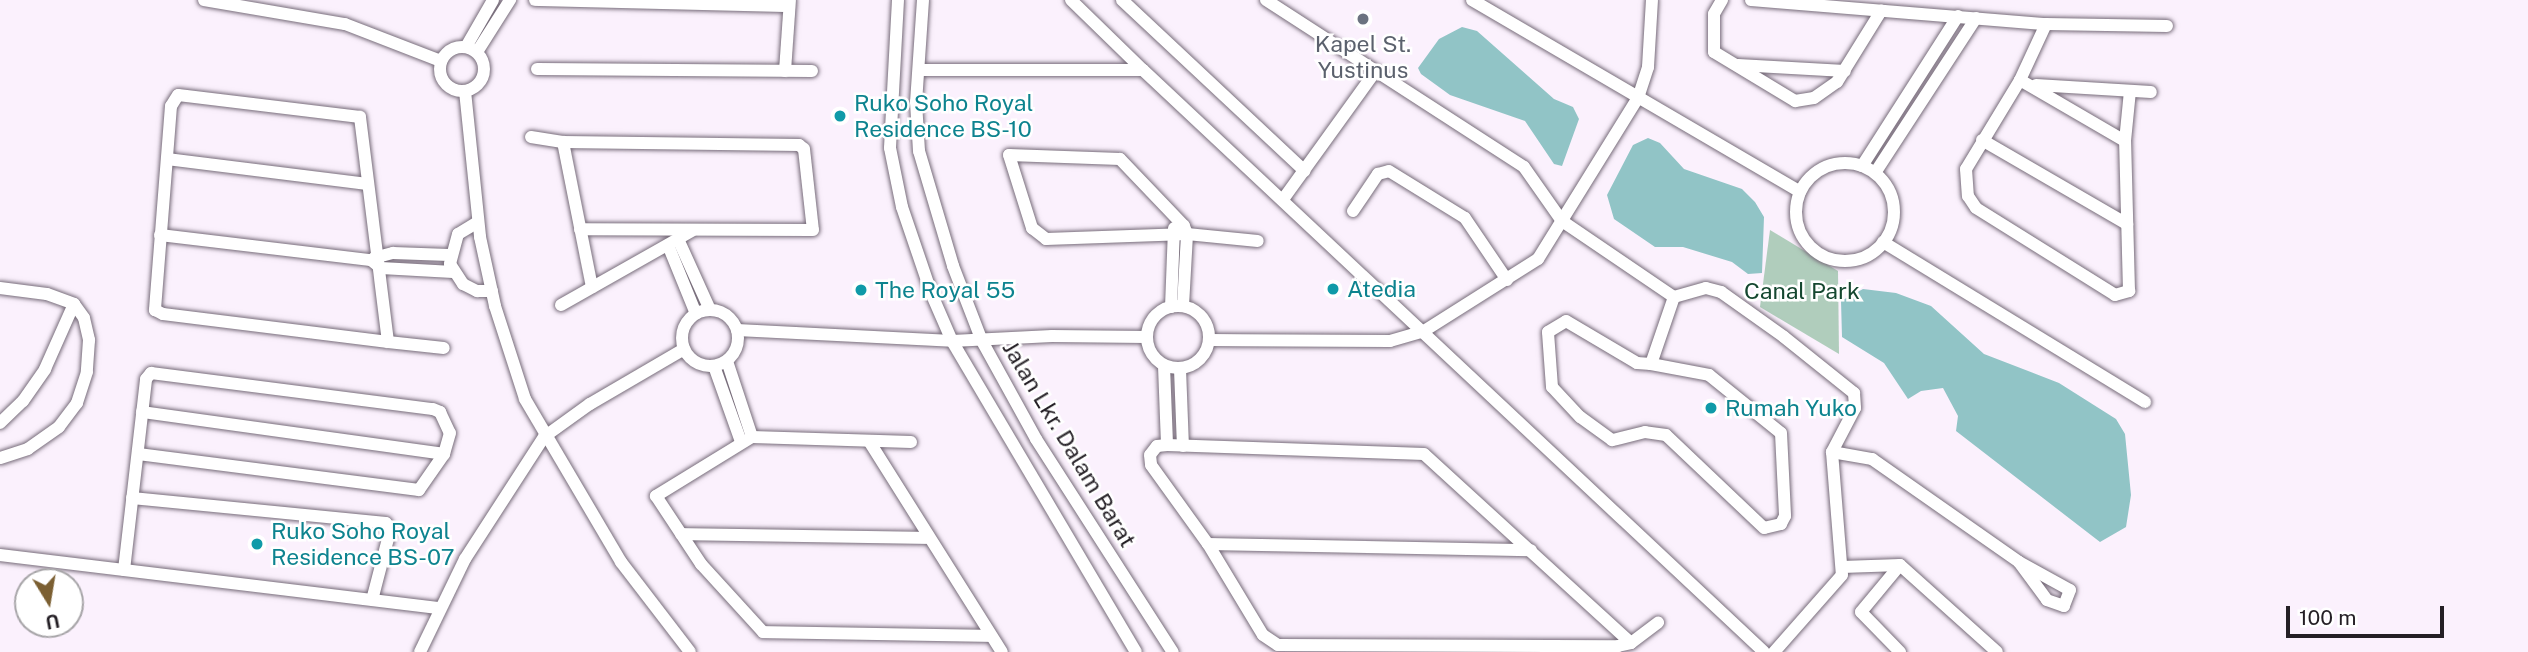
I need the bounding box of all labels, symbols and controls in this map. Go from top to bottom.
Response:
marker: Kapel St. Yustinus [1355,11,1371,27]
place label: Kapel St. Yustinus [1315,30,1411,84]
place label: Ruko Soho Royal Residence BS-10 [854,89,1034,143]
marker: Ruko Soho Royal Residence BS-10 [832,108,848,124]
place label: Atedia [1347,275,1416,303]
place label: The Royal 55 [875,276,1015,304]
park label: Canal Park [1744,277,1860,305]
marker: Atedia [1325,281,1341,297]
marker: The Royal 55 [853,282,869,298]
street label: Jalan Lkr. Dalam Barat [996,336,1142,552]
place label: Rumah Yuko [1725,394,1857,422]
marker: Rumah Yuko [1703,400,1719,416]
place label: Ruko Soho Royal Residence BS-07 [271,517,455,571]
marker: Ruko Soho Royal Residence BS-07 [249,536,265,552]
north arrow [14,568,84,638]
scale bar [2290,592,2448,636]
text: 100 m [2299,605,2356,630]
text: U [44,610,61,634]

